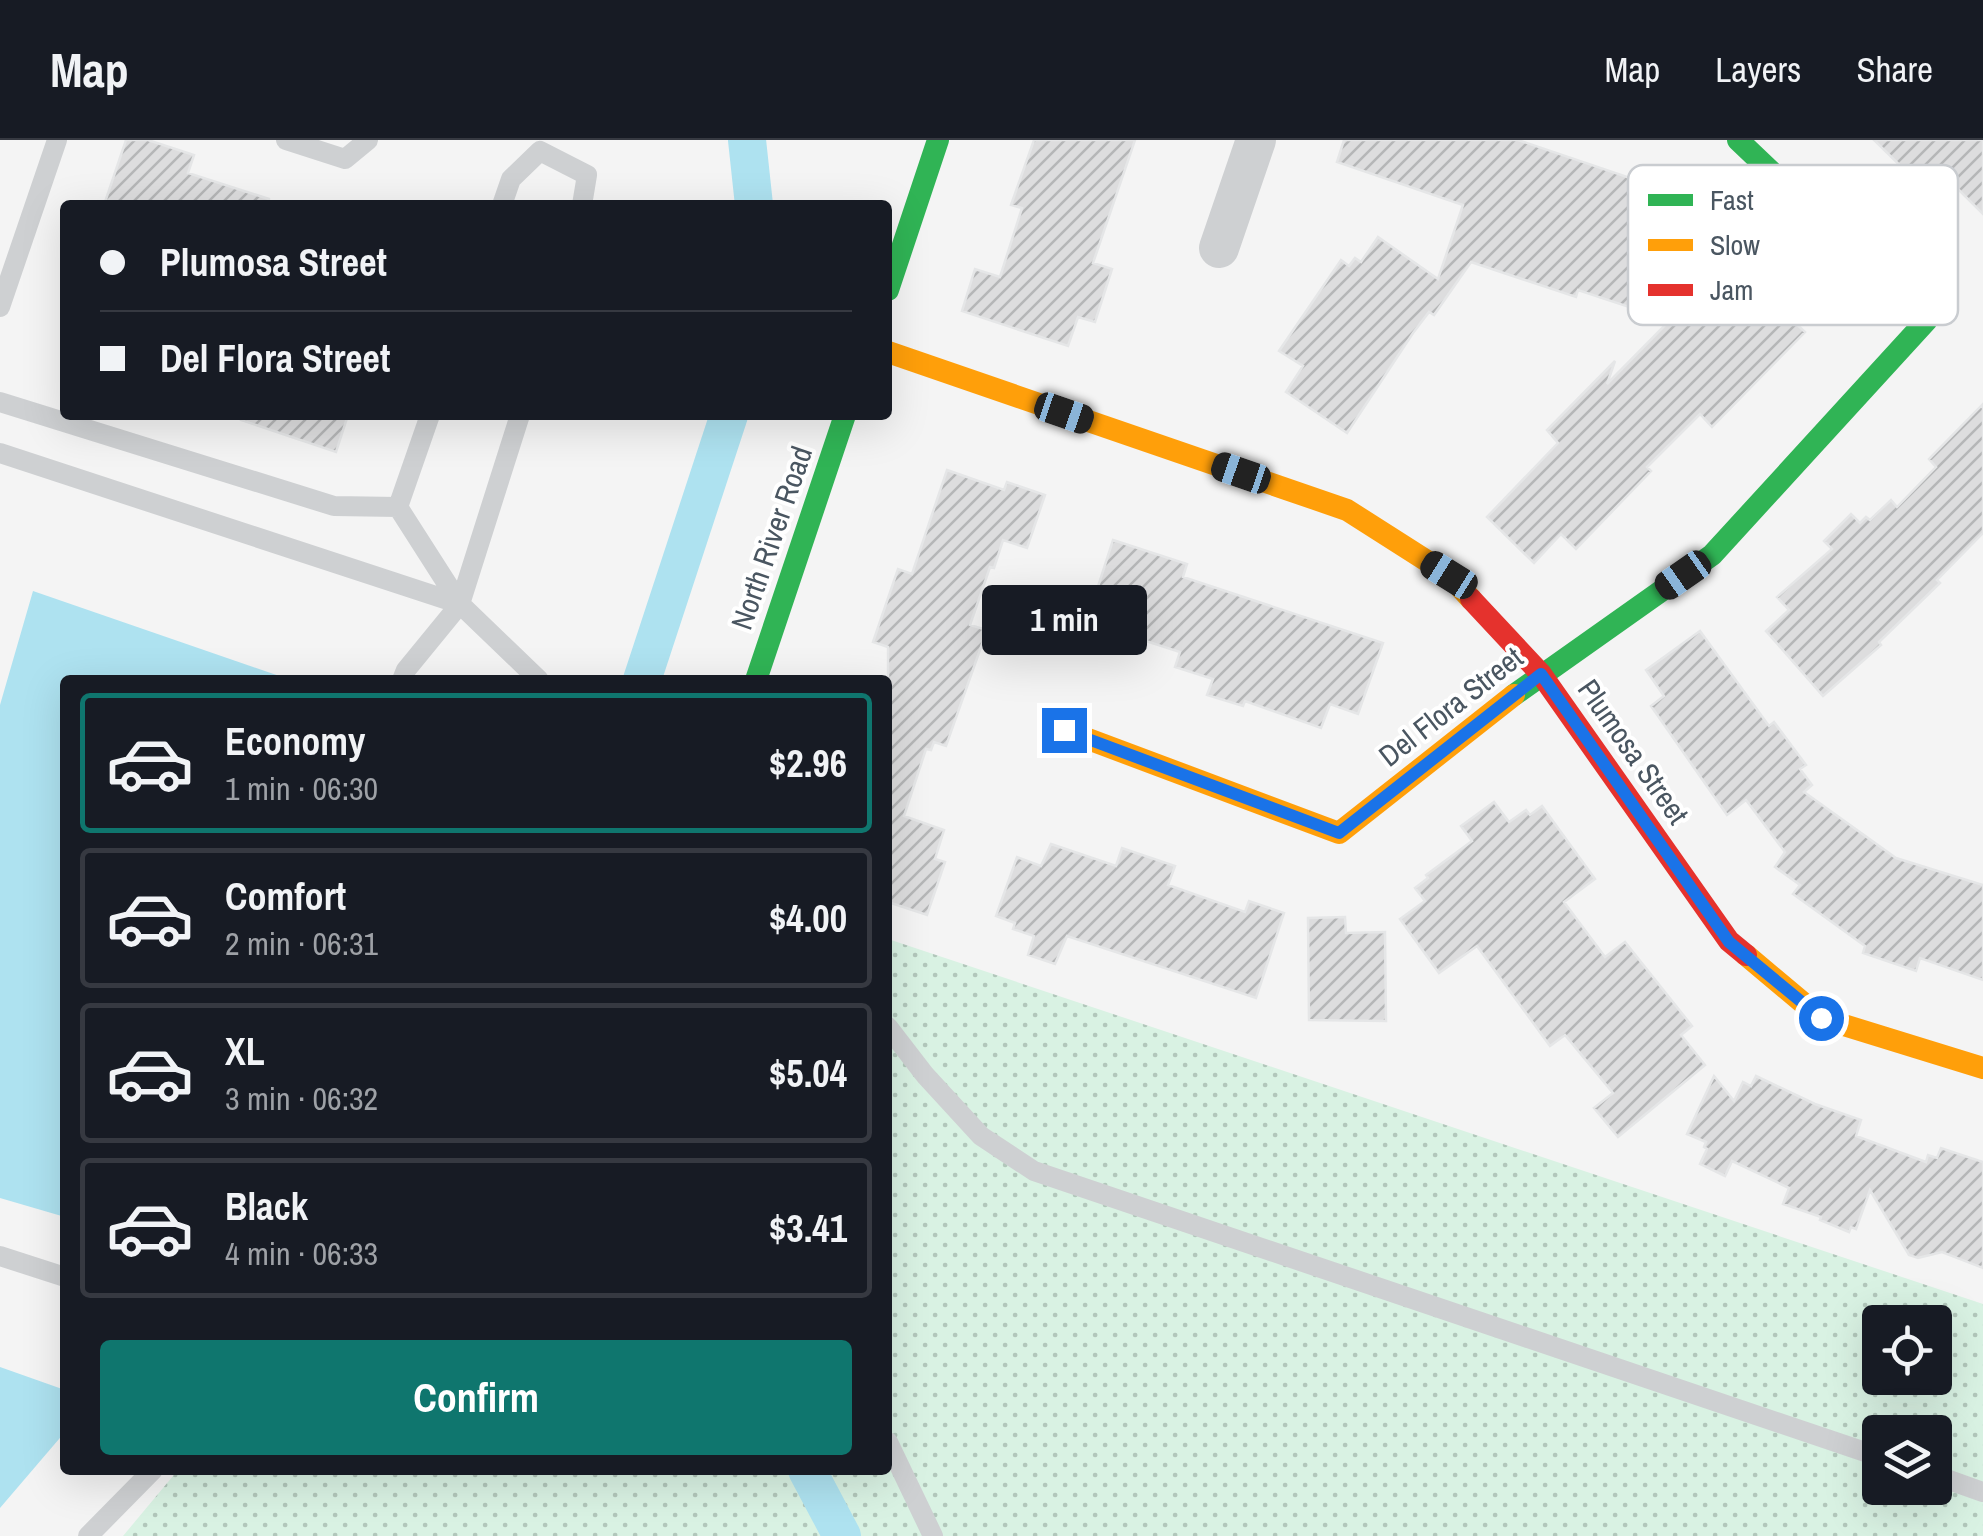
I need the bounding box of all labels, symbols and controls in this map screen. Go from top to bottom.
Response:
text: Map [50,37,129,102]
text: Map [1604,46,1660,93]
text: Layers [1715,46,1801,93]
text: Share [1856,46,1933,93]
legend [1628,165,1958,325]
text: Fast [1710,181,1754,219]
text: Slow [1710,226,1760,264]
text: Plumosa Street [160,237,387,288]
text: Jam [1710,271,1753,309]
text: Del Flora Street [160,333,390,384]
car [1031,389,1097,437]
street label: North River Road [721,441,821,635]
car [1208,449,1274,497]
car [1416,546,1482,604]
car [1650,546,1716,604]
callout: 1 min [982,585,1146,655]
text: 1 min [1030,598,1099,641]
street label: Del Flora Street [1370,637,1531,775]
street label: Plumosa Street [1569,671,1699,832]
route end [1042,708,1087,753]
text: Economy [225,716,365,767]
icon: car [105,718,195,808]
text: $2.96 [769,738,847,789]
text: 1 min · 06:30 [225,767,378,810]
text: Comfort [225,871,346,922]
icon: car [105,873,195,963]
text: $4.00 [769,893,847,944]
text: 2 min · 06:31 [225,922,378,965]
route start [1799,996,1844,1041]
text: XL [225,1026,265,1077]
icon: car [105,1028,195,1118]
text: $5.04 [769,1048,847,1099]
text: 3 min · 06:32 [225,1077,378,1120]
text: Black [225,1181,308,1232]
icon: car [105,1183,195,1273]
text: $3.41 [769,1203,847,1254]
text: 4 min · 06:33 [225,1232,378,1275]
map controls [1862,1305,1952,1505]
button: locate [1862,1305,1952,1395]
button: Confirm [100,1340,852,1455]
button: layers [1862,1415,1952,1505]

